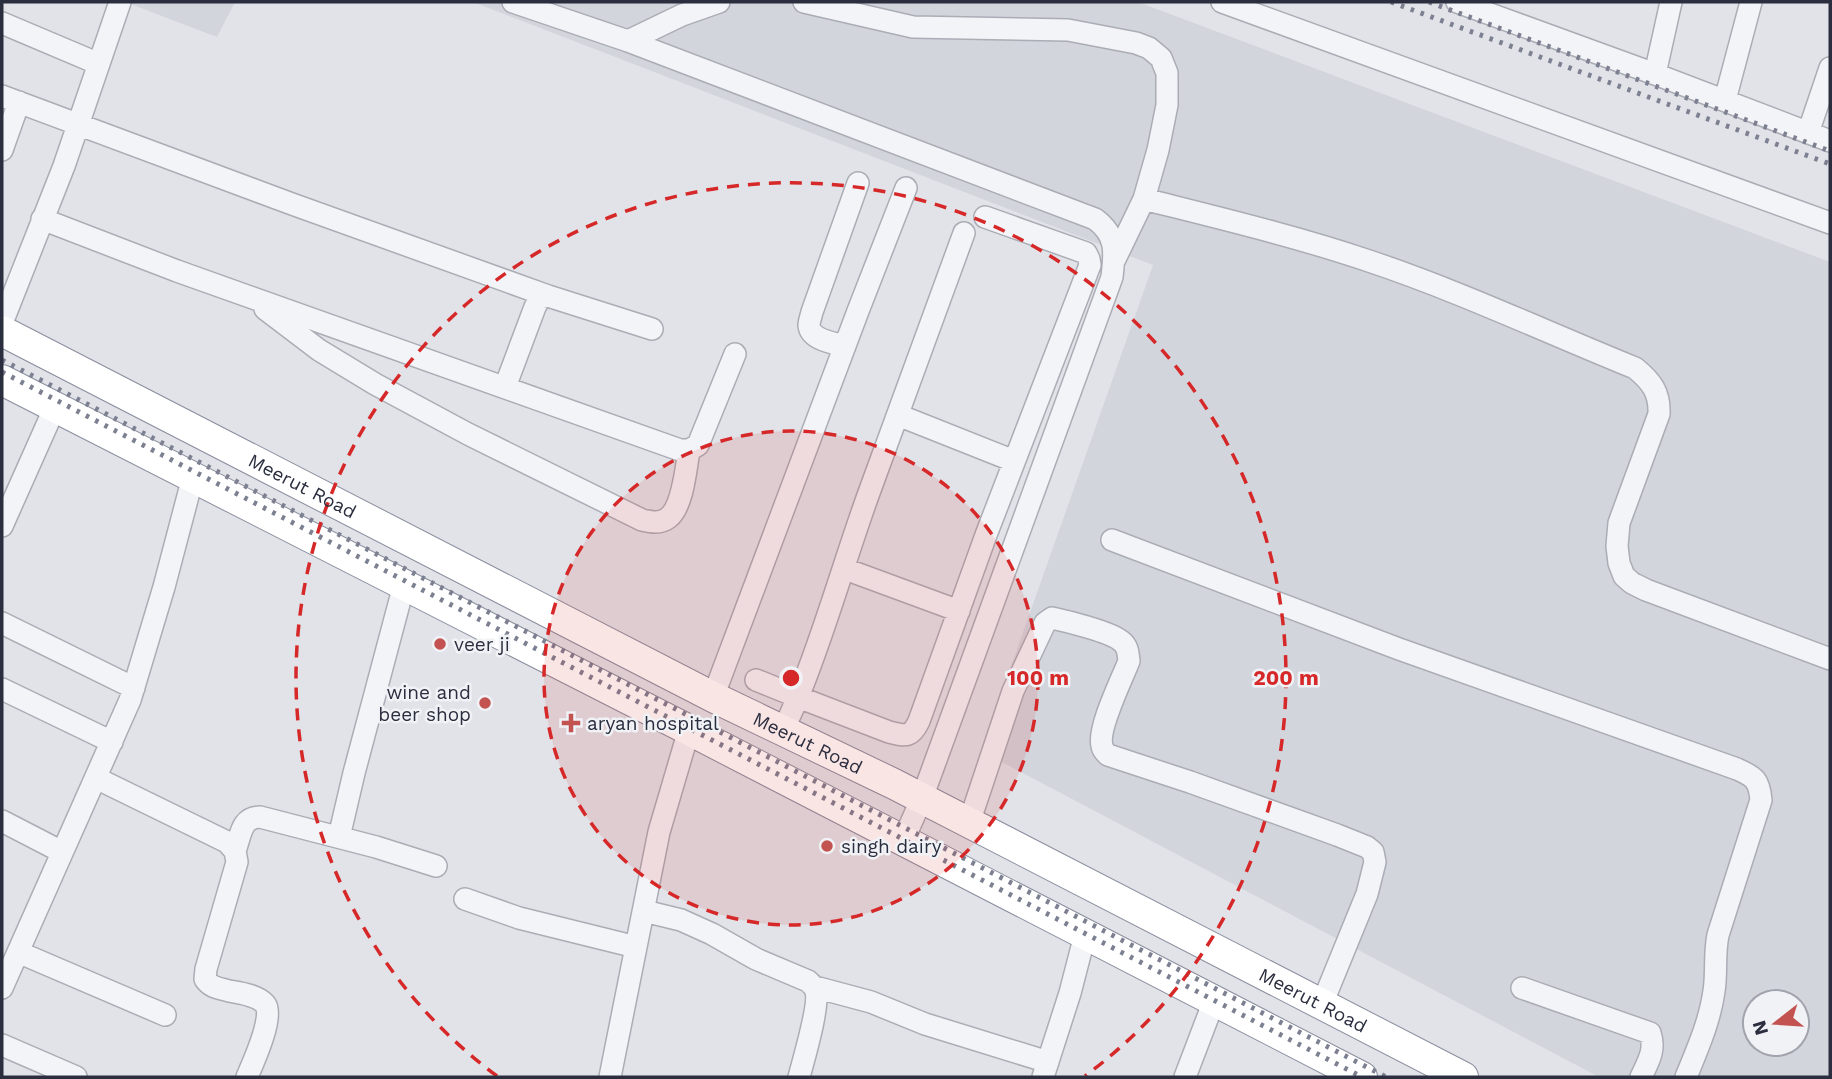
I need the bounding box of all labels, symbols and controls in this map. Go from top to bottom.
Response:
street label: Meerut Road [244,449,360,523]
place label: veer ji [454,633,510,656]
marker: veer ji [432,636,448,652]
text: 100 m [1007,665,1069,690]
text: 200 m [1253,665,1319,690]
centre of rings [779,666,803,690]
place label: wine and beer shop [378,681,471,726]
marker: wine and beer shop [477,695,493,711]
street label: Meerut Road [749,707,866,779]
place label: aryan hospital [587,712,719,735]
marker: aryan hospital [561,713,581,733]
place label: singh dairy [841,835,942,858]
marker: singh dairy [819,838,835,854]
street label: Meerut Road [1255,963,1371,1038]
north arrow [1741,988,1811,1058]
text: N [1747,1018,1773,1038]

